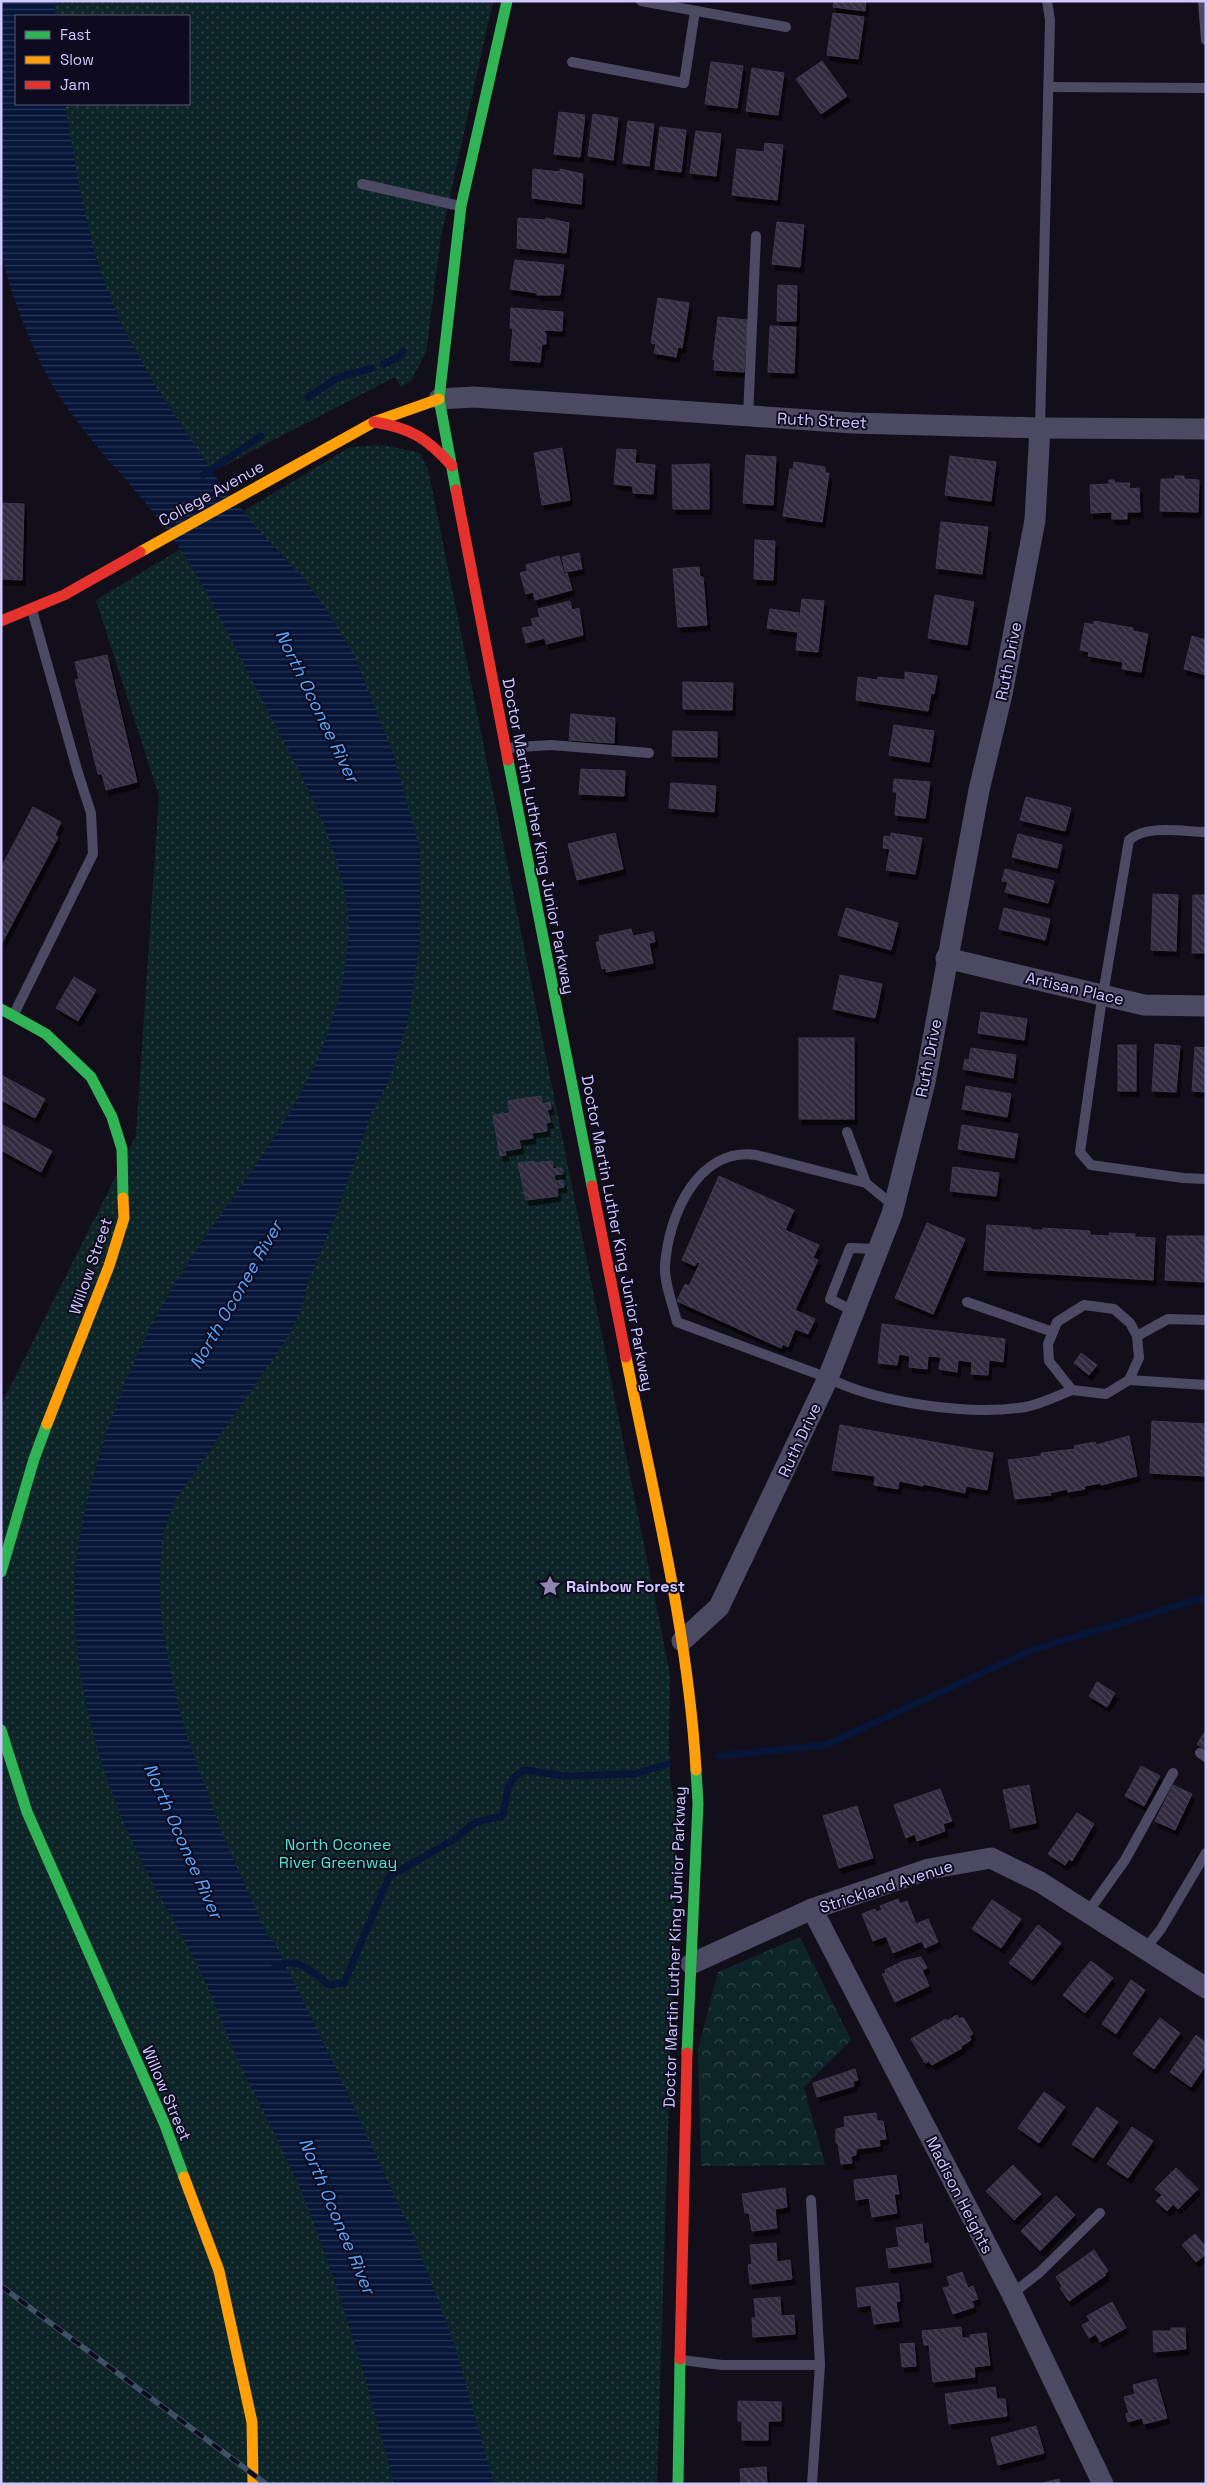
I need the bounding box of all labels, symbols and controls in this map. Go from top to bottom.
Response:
legend [15,15,190,105]
text: Fast [60,25,91,44]
text: Slow [60,50,94,69]
text: Jam [60,75,90,94]
street label: Ruth Street [776,408,867,433]
street label: College Avenue [155,456,268,531]
street label: Ruth Drive [991,620,1026,702]
water label: North Oconee River [270,626,365,788]
street label: Doctor Martin Luther King Junior Parkway [498,676,580,996]
street label: Artisan Place [1024,967,1126,1010]
street label: Ruth Drive [911,1017,946,1099]
street label: Doctor Martin Luther King Junior Parkway [577,1073,659,1393]
street label: Willow Street [64,1215,117,1317]
water label: North Oconee River [184,1215,288,1373]
street label: Ruth Drive [773,1400,826,1481]
place icon: Rainbow Forest [537,1573,563,1599]
place label: Rainbow Forest [566,1576,685,1597]
water label: North Oconee River [139,1760,229,1924]
street label: Doctor Martin Luther King Junior Parkway [658,1786,691,2108]
park label: North Oconee River Greenway [279,1834,397,1873]
street label: Strickland Avenue [817,1855,955,1918]
street label: Willow Street [137,2042,196,2144]
street label: Madison Heights [921,2133,998,2257]
water label: North Oconee River [294,2134,382,2299]

